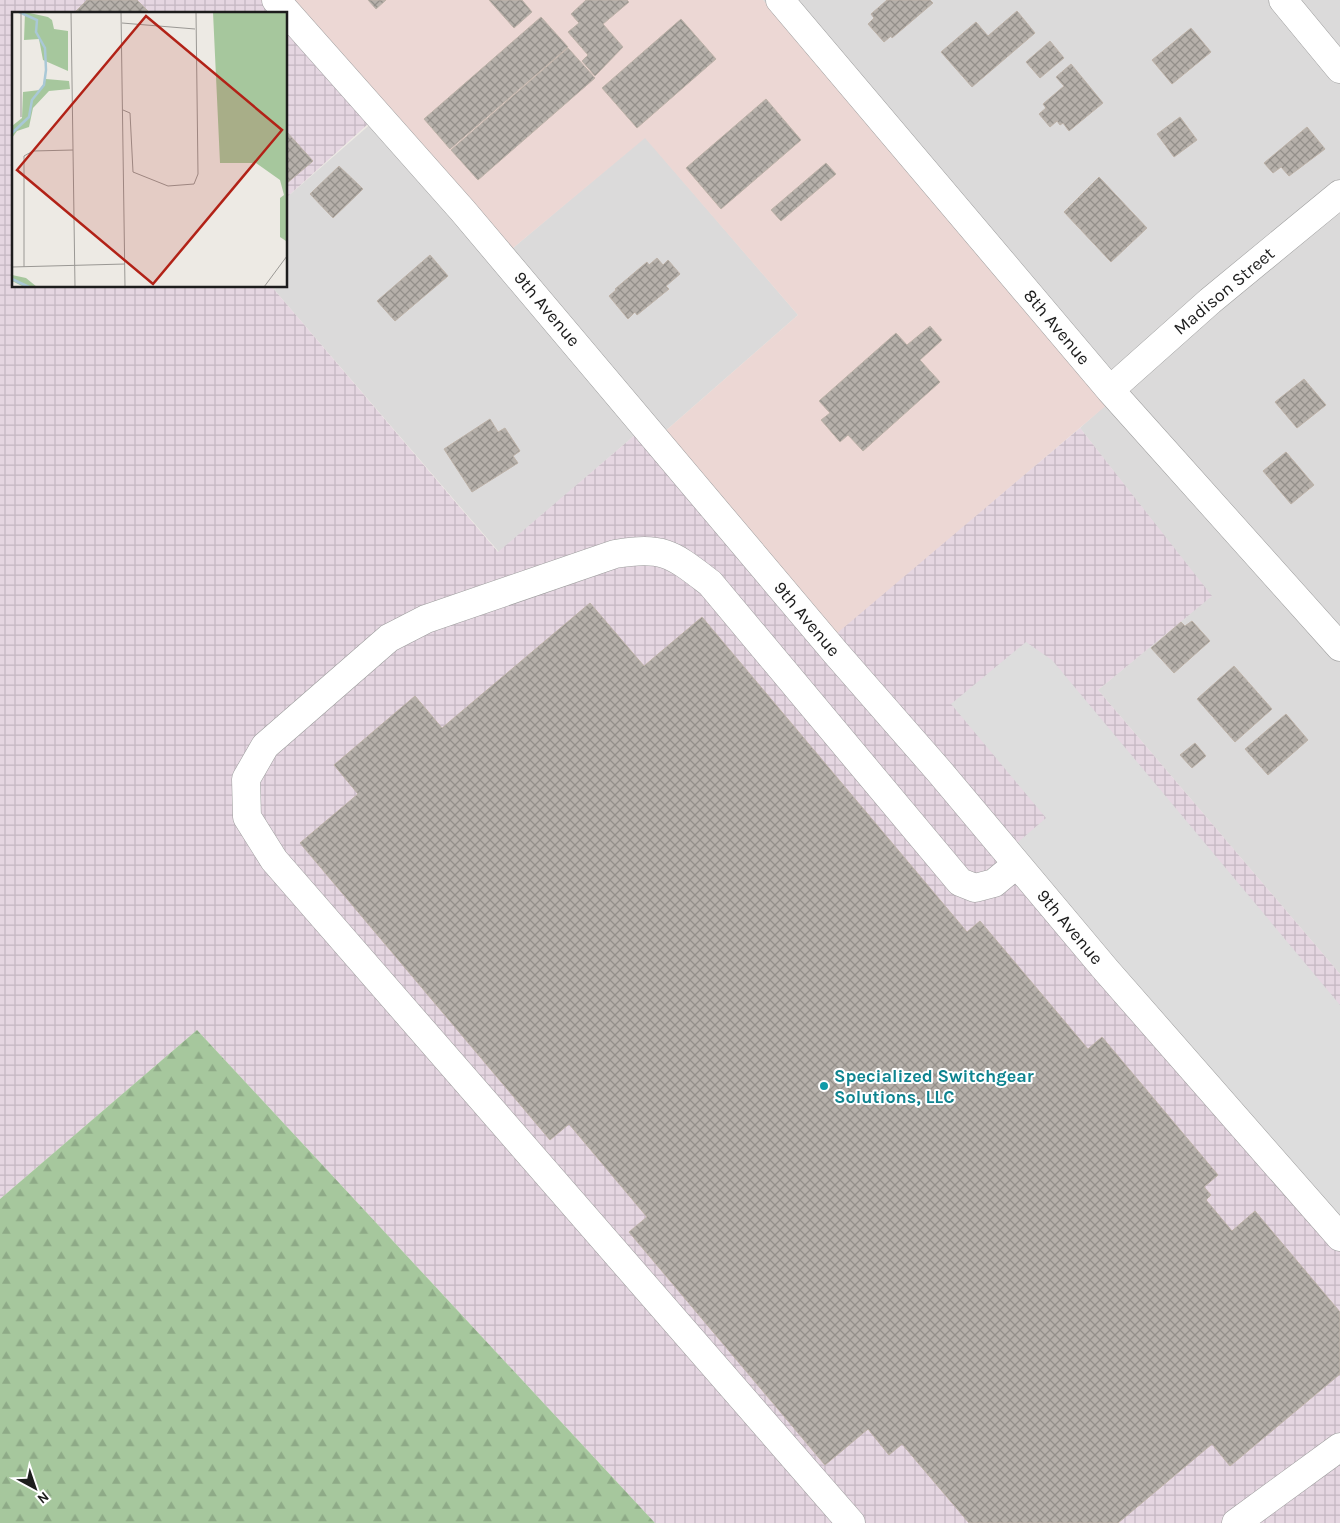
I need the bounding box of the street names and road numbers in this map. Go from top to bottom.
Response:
street label: Madison Street [1169,242,1279,340]
street label: 9th Avenue [509,267,585,351]
street label: 8th Avenue [1019,285,1095,369]
street label: 9th Avenue [769,577,845,661]
street label: 9th Avenue [1032,885,1108,969]

